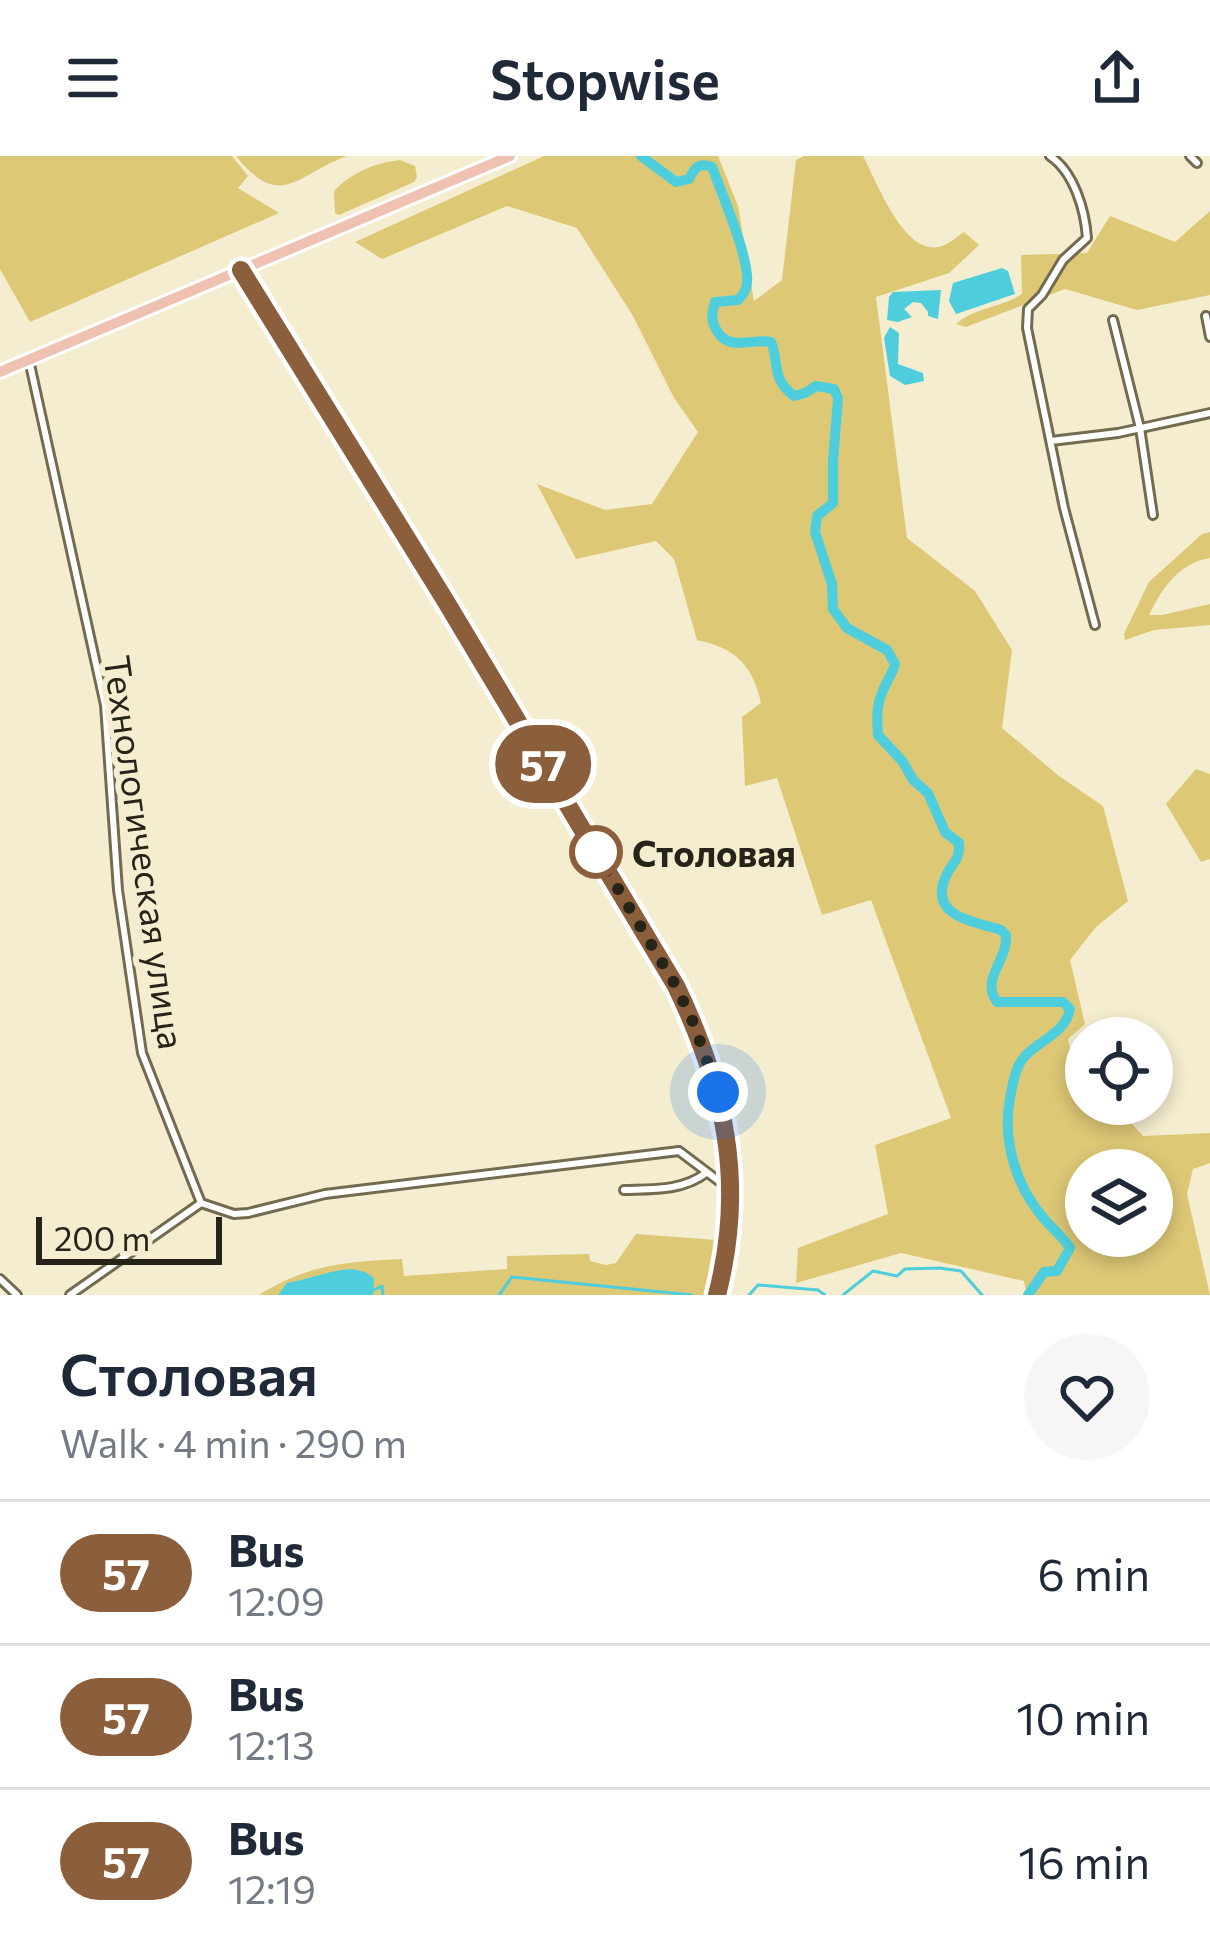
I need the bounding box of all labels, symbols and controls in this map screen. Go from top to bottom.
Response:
icon: menu [60,45,126,111]
text: Stopwise [490,45,720,111]
icon: share [1084,45,1150,111]
street label: Технологическая улица [97,652,195,1052]
line badge: 57 [489,725,597,803]
text: 57 [519,738,567,790]
marker: Столовая [571,827,621,877]
place label: Столовая [632,830,796,874]
map controls [1065,1017,1173,1257]
button: locate [1065,1017,1173,1125]
your location [688,1062,748,1122]
button: layers [1065,1149,1173,1257]
scale bar [36,1211,222,1264]
text: 200 m [54,1217,150,1258]
button: heart [1024,1334,1150,1460]
text: Столовая [60,1338,318,1408]
text: Walk · 4 min · 290 m [60,1418,407,1466]
text: Bus [228,1521,304,1576]
text: 6 min [1037,1545,1150,1600]
text: 57 [102,1547,150,1599]
text: 12:09 [228,1576,325,1624]
text: Bus [228,1665,304,1720]
text: 10 min [1016,1689,1150,1744]
text: 57 [102,1691,150,1743]
text: 12:13 [228,1720,314,1768]
text: Bus [228,1809,304,1864]
text: 16 min [1018,1833,1150,1888]
text: 57 [102,1835,150,1887]
text: 12:19 [228,1864,316,1912]

